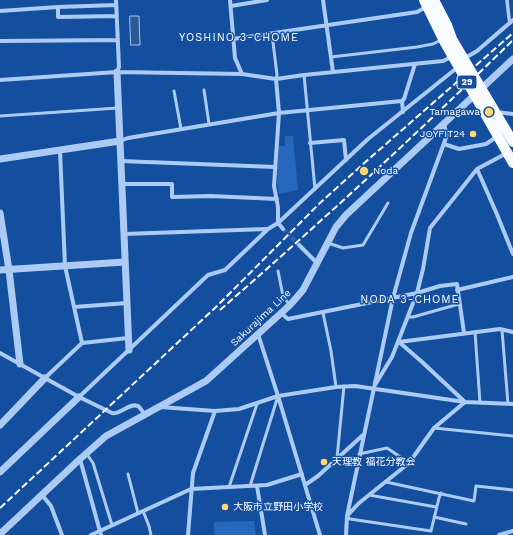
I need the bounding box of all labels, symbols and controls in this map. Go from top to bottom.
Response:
district label: YOSHINO 3-CHOME [179,31,299,45]
road number: 29 [457,75,477,89]
place label: Tamagawa [429,106,480,118]
marker: Tamagawa [483,106,495,118]
place label: JOYFIT24 [420,128,465,140]
marker: JOYFIT24 [468,129,478,139]
marker: Noda [358,165,370,177]
place label: Noda [373,165,398,177]
street label: Sakurajima Line [228,287,294,349]
district label: NODA 3-CHOME [360,293,460,307]
place label: 天理教 福花分教会 [332,456,415,468]
marker: 天理教 福花分教会 [319,457,329,467]
place label: 大阪市立野田小学校 [233,501,323,513]
marker: 大阪市立野田小学校 [220,502,230,512]

